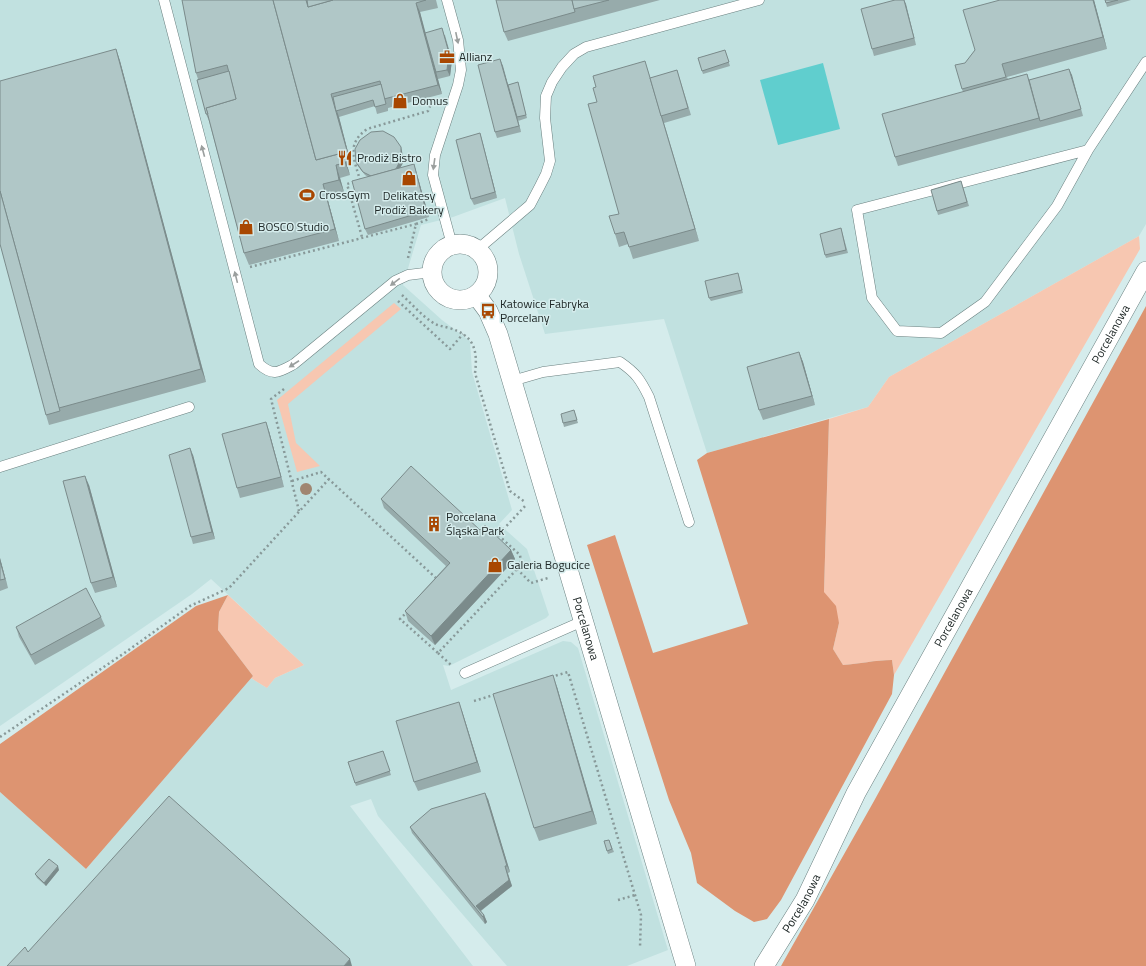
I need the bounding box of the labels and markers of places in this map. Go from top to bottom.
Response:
place label: Allianz [459,47,492,66]
office icon: Allianz [438,48,456,66]
place label: Domus [412,91,448,110]
shop icon: Domus [391,92,409,110]
place label: Prodiż Bistro [357,148,422,167]
restaurant icon: Prodiż Bistro [336,149,354,167]
shop icon: Delikatesy Prodiż Bakery [400,169,418,187]
place label: CrossGym [319,185,370,204]
sports icon: CrossGym [298,186,316,204]
place label: Delikatesy Prodiż Bakery [374,186,444,219]
place label: BOSCO Studio [258,217,329,236]
shop icon: BOSCO Studio [237,218,255,236]
place label: Katowice Fabryka Porcelany [500,294,589,327]
bus stop icon: Katowice Fabryka Porcelany [479,302,497,320]
place label: Porcelana Śląska Park [446,507,504,540]
building icon: Porcelana Śląska Park [425,515,443,533]
place label: Galeria Bogucice [507,555,590,574]
shop icon: Galeria Bogucice [486,556,504,574]

